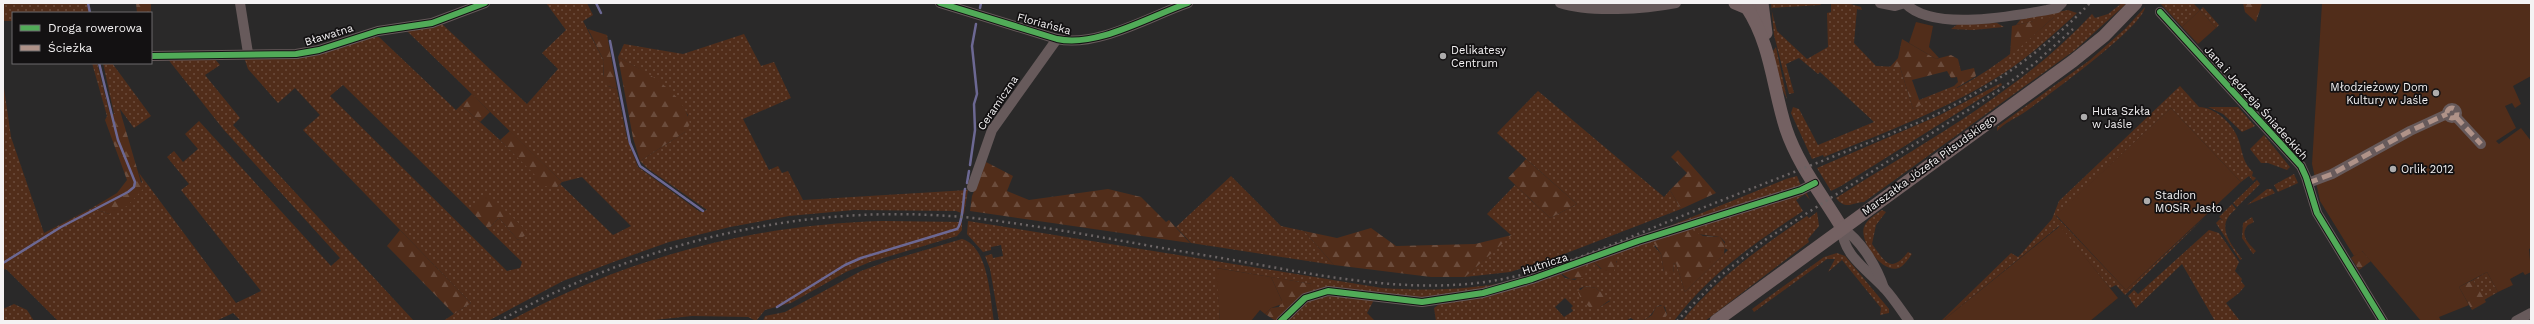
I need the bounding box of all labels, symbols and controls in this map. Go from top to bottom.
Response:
street label: Floriańska [1016,11,1072,37]
legend [12,12,152,64]
text: Droga rowerowa [48,21,143,35]
street label: Bławatna [303,21,355,49]
text: Ścieżka [48,41,93,55]
street label: Jana i Jędrzeja Śniadeckich [2202,43,2311,162]
place label: Delikatesy Centrum [1451,44,1506,70]
marker: Delikatesy Centrum [1438,51,1448,61]
street label: Ceramiczna [975,73,1021,133]
place label: Młodzieżowy Dom Kultury w Jaśle [2330,81,2428,107]
marker: Młodzieżowy Dom Kultury w Jaśle [2431,88,2441,98]
place label: Huta Szkła w Jaśle [2092,105,2150,131]
street label: Marszałka Józefa Piłsudskiego [1859,112,1999,218]
marker: Huta Szkła w Jaśle [2079,112,2089,122]
place label: Orlik 2012 [2401,163,2454,176]
marker: Orlik 2012 [2388,164,2398,174]
place label: Stadion MOSiR Jasło [2155,189,2222,215]
marker: Stadion MOSiR Jasło [2142,196,2152,206]
street label: Hutnicza [1520,250,1570,278]

